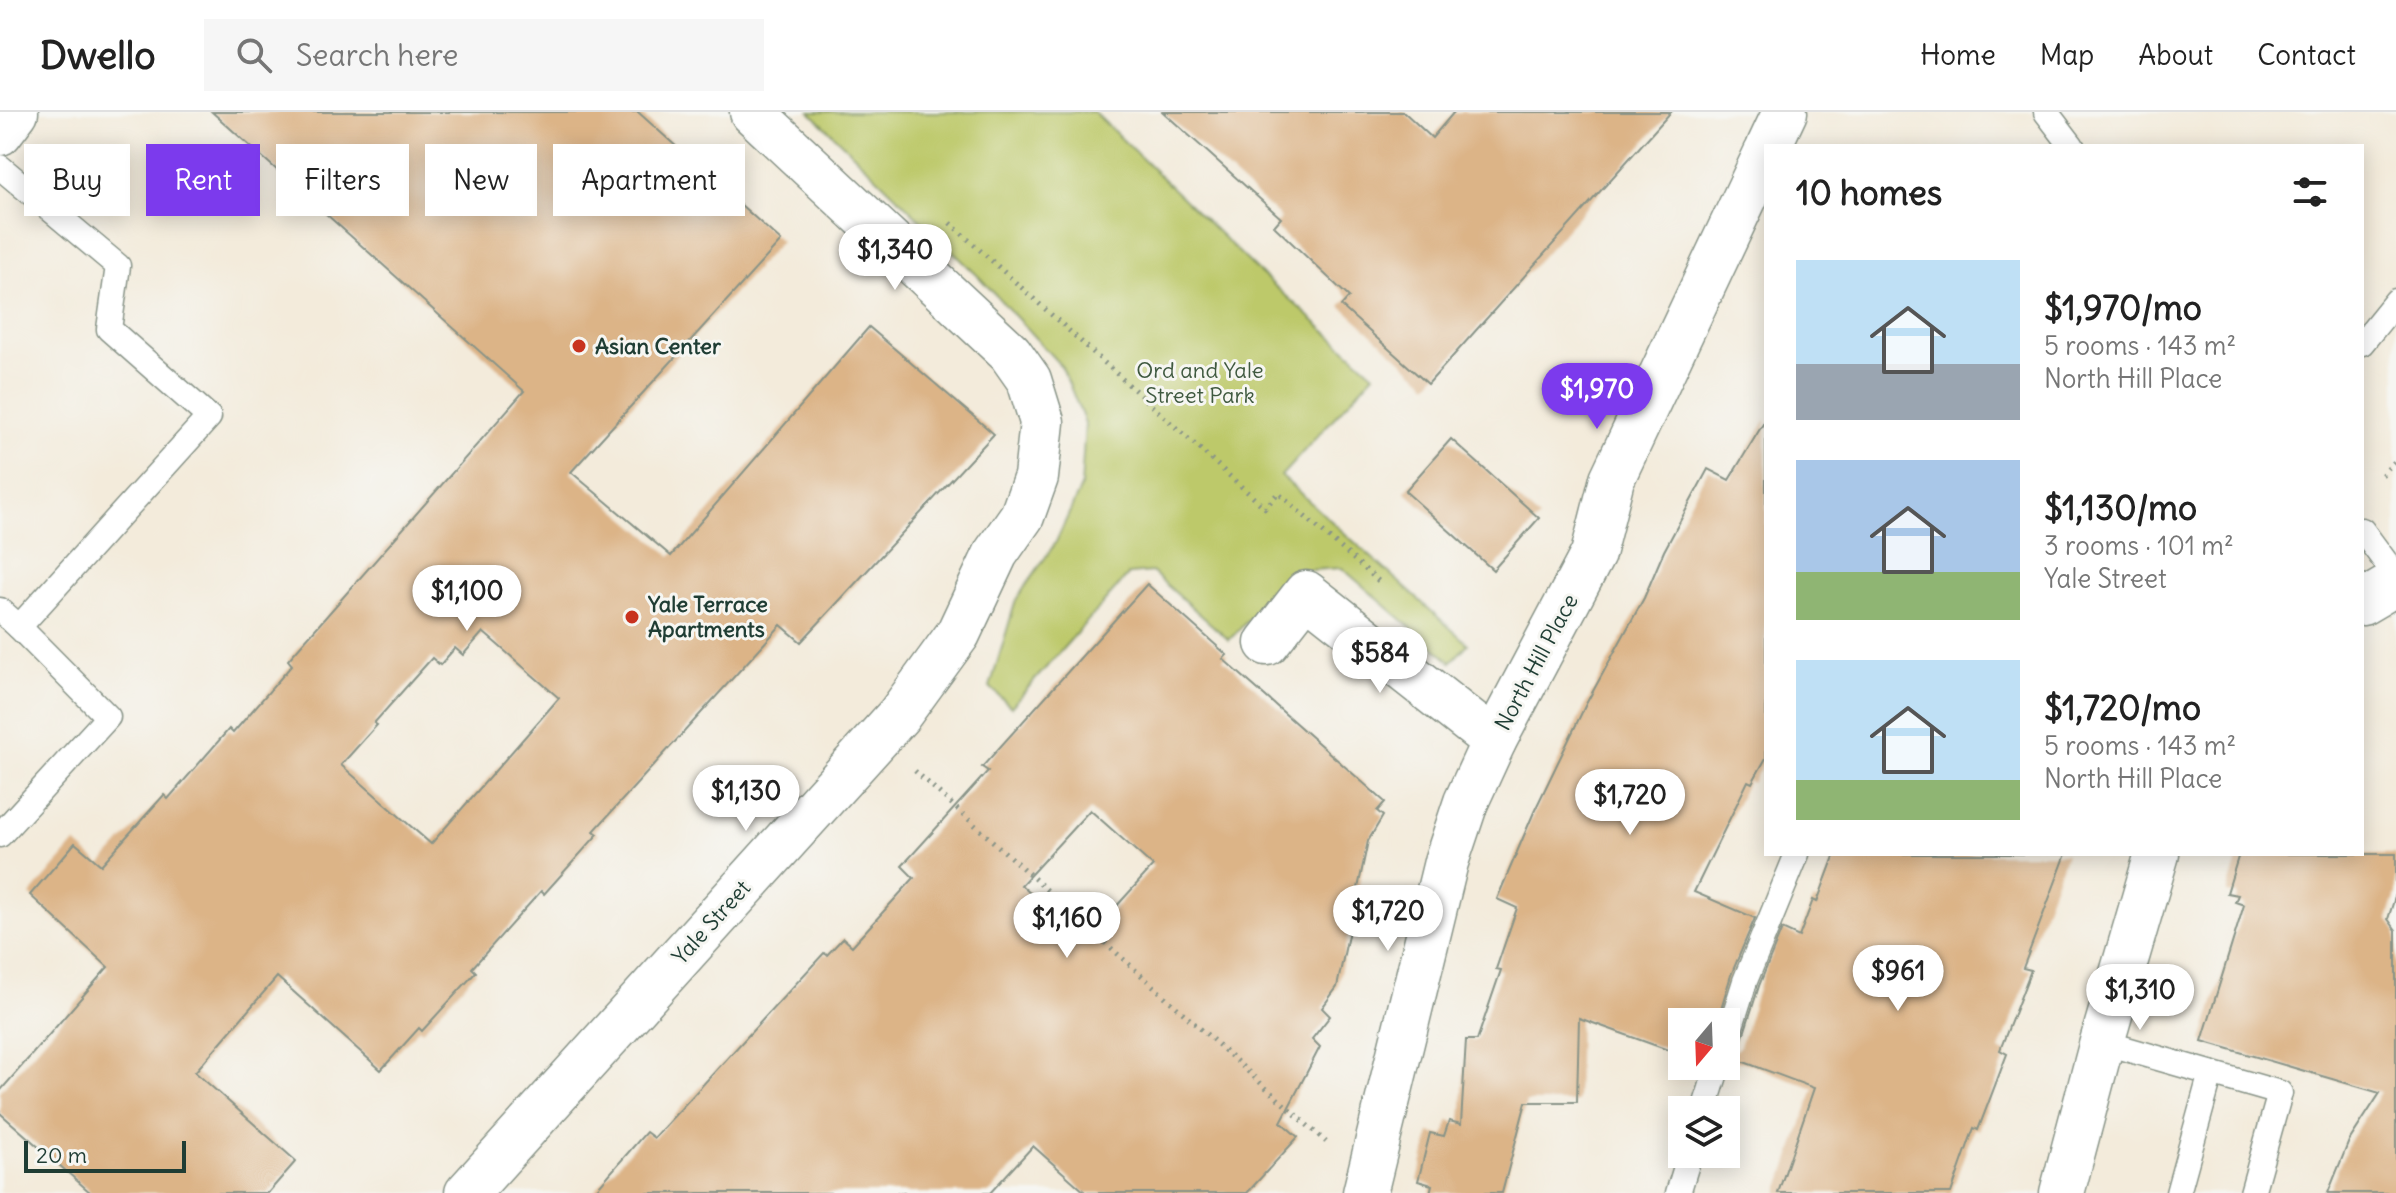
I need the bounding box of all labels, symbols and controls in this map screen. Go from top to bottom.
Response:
search box [204,19,764,91]
text: Dwello [40,32,156,79]
icon: search [232,33,276,77]
text: Search here [296,36,458,74]
text: Home [1920,37,1996,73]
text: Map [2040,37,2094,73]
text: About [2138,37,2213,73]
text: Contact [2257,37,2356,73]
chip: Buy [24,144,130,216]
chip: Rent [146,144,260,216]
chip: Filters [276,144,409,216]
chip: New [425,144,537,216]
chip: Apartment [553,144,745,216]
icon: filters [2288,170,2332,214]
text: 10 homes [1796,171,1942,214]
pin: $1,340 [830,224,960,292]
text: $1,340 [857,233,933,266]
text: $1,970/mo [2044,286,2202,329]
icon: home [1860,292,1956,388]
text: 5 rooms · 143 m² [2044,329,2236,362]
place label: Asian Center [595,332,722,360]
marker: Asian Center [570,337,588,355]
park label: Ord and Yale Street Park [1136,356,1264,409]
text: North Hill Place [2044,362,2222,395]
pin: $1,970 [1532,363,1662,431]
text: $1,970 [1560,372,1634,405]
text: $1,130/mo [2044,486,2197,529]
icon: home [1860,492,1956,588]
text: 3 rooms · 101 m² [2044,529,2234,562]
text: Yale Street [2044,562,2167,595]
pin: $1,100 [402,565,532,633]
text: $1,100 [430,574,504,607]
street label: North Hill Place [1488,589,1584,735]
place label: Yale Terrace Apartments [647,590,768,643]
marker: Yale Terrace Apartments [623,608,641,626]
pin: $584 [1333,627,1427,695]
text: $584 [1350,636,1410,669]
text: $1,720/mo [2044,686,2201,729]
icon: home [1860,692,1956,788]
text: 5 rooms · 143 m² [2044,729,2236,762]
text: North Hill Place [2044,762,2222,795]
pin: $1,130 [681,765,811,833]
pin: $1,720 [1565,769,1695,837]
text: $1,130 [711,774,781,807]
text: $1,720 [1593,778,1667,811]
street label: Yale Street [666,874,756,970]
pin: $1,720 [1323,885,1453,953]
pin: $1,160 [1002,892,1132,960]
text: $1,720 [1351,894,1425,927]
text: $1,160 [1031,901,1103,934]
pin: $961 [1851,945,1945,1013]
text: $961 [1871,954,1925,987]
pin: $1,310 [2075,964,2205,1032]
text: $1,310 [2104,973,2176,1006]
north arrow [1668,1008,1740,1080]
map controls [1668,1008,1740,1168]
button: layers [1668,1096,1740,1168]
scale bar [24,1137,186,1173]
text: 20 m [36,1141,87,1169]

